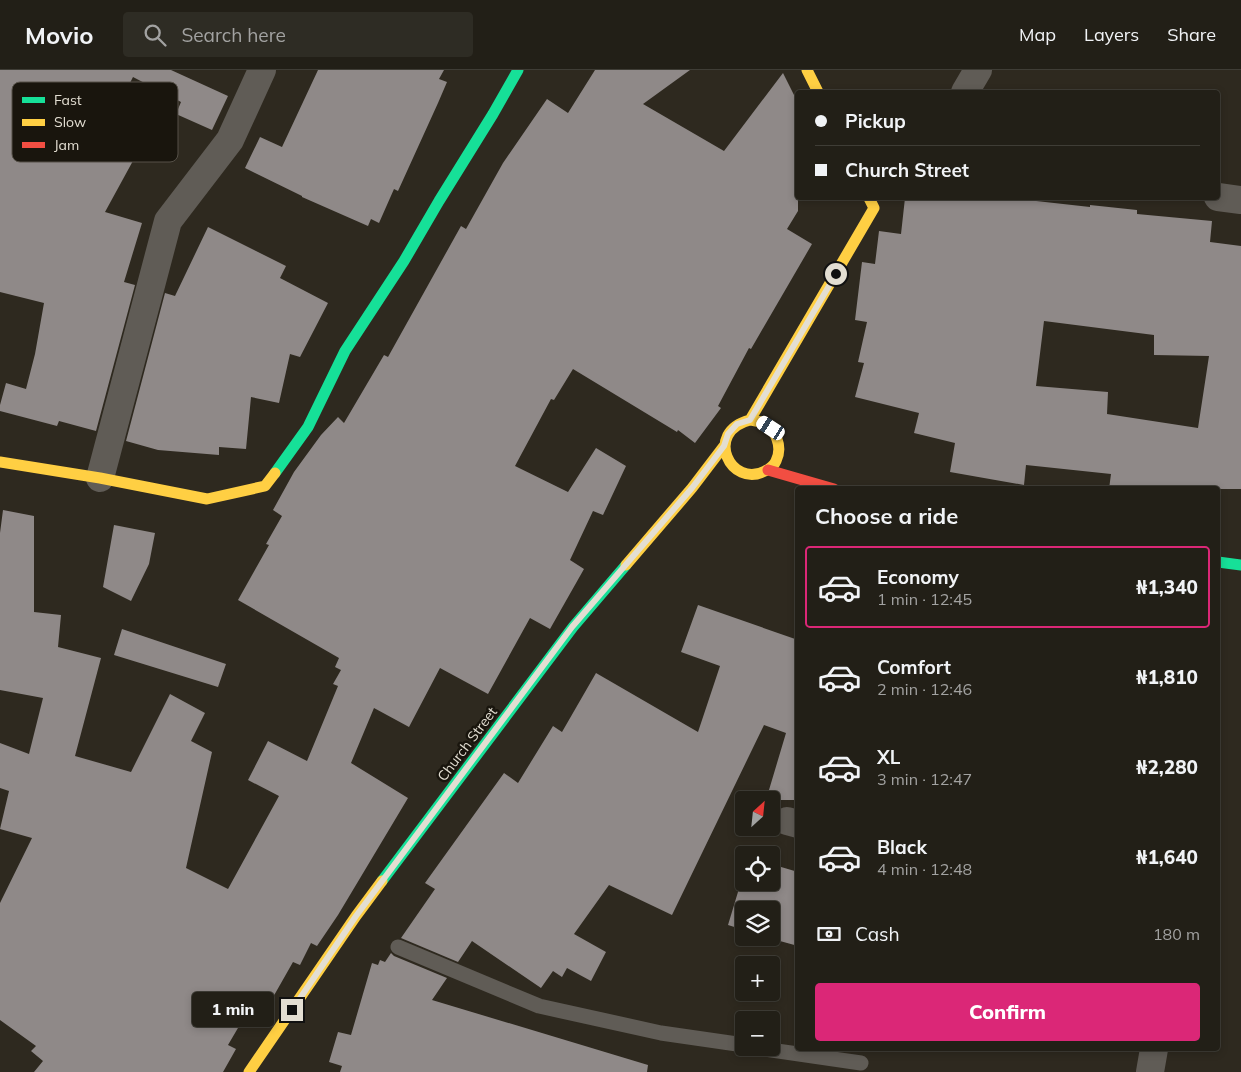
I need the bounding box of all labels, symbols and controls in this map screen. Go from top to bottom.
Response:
search box [123,12,473,57]
text: Movio [25,20,93,50]
icon: search [141,21,169,49]
text: Search here [181,23,286,47]
text: Map [1019,23,1056,46]
text: Layers [1084,23,1139,46]
text: Share [1167,23,1216,46]
legend [12,82,178,162]
text: Fast [54,91,82,109]
text: Pickup [845,109,906,133]
text: Slow [54,113,86,131]
text: Jam [54,136,79,154]
text: Church Street [845,158,969,182]
route start [825,263,847,285]
car [754,414,787,442]
text: Choose a ride [815,502,958,530]
icon: car [817,565,862,610]
text: Economy [877,565,959,589]
text: ₦1,340 [1136,575,1198,599]
text: 1 min · 12:45 [877,589,972,609]
icon: car [817,655,862,700]
text: Comfort [877,655,951,679]
text: ₦1,810 [1136,665,1198,689]
text: 2 min · 12:46 [877,679,972,699]
street label: Church Street [433,703,501,785]
icon: car [817,745,862,790]
text: XL [877,745,900,769]
text: ₦2,280 [1136,755,1198,779]
text: 3 min · 12:47 [877,769,972,789]
north arrow [735,791,780,836]
map controls [735,791,780,1056]
icon: car [817,835,862,880]
text: Black [877,835,927,859]
text: ₦1,640 [1136,845,1198,869]
button: locate [735,846,780,891]
text: 4 min · 12:48 [877,859,972,879]
button: layers [735,901,780,946]
icon: cash [815,920,843,948]
text: Cash [855,922,900,946]
text: 180 m [1153,924,1200,944]
button: + [735,956,780,1001]
button: Confirm [815,983,1200,1041]
callout: 1 min [192,992,274,1028]
text: 1 min [212,999,254,1019]
route end [281,999,303,1021]
button: − [735,1011,780,1056]

